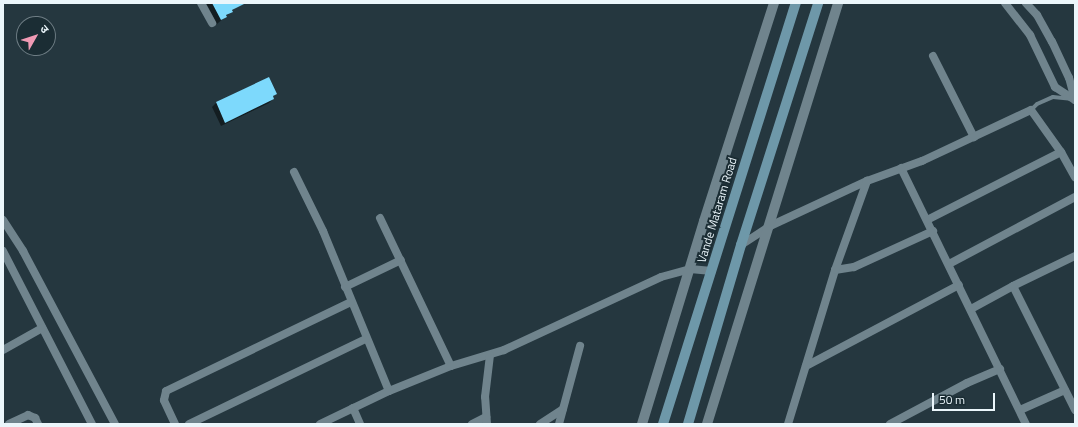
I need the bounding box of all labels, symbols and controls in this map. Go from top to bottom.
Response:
north arrow [16,16,56,56]
text: उ [36,22,53,37]
street label: Vande Mataram Road [694,156,740,264]
scale bar [934,385,997,411]
text: 50 m [939,390,965,409]

